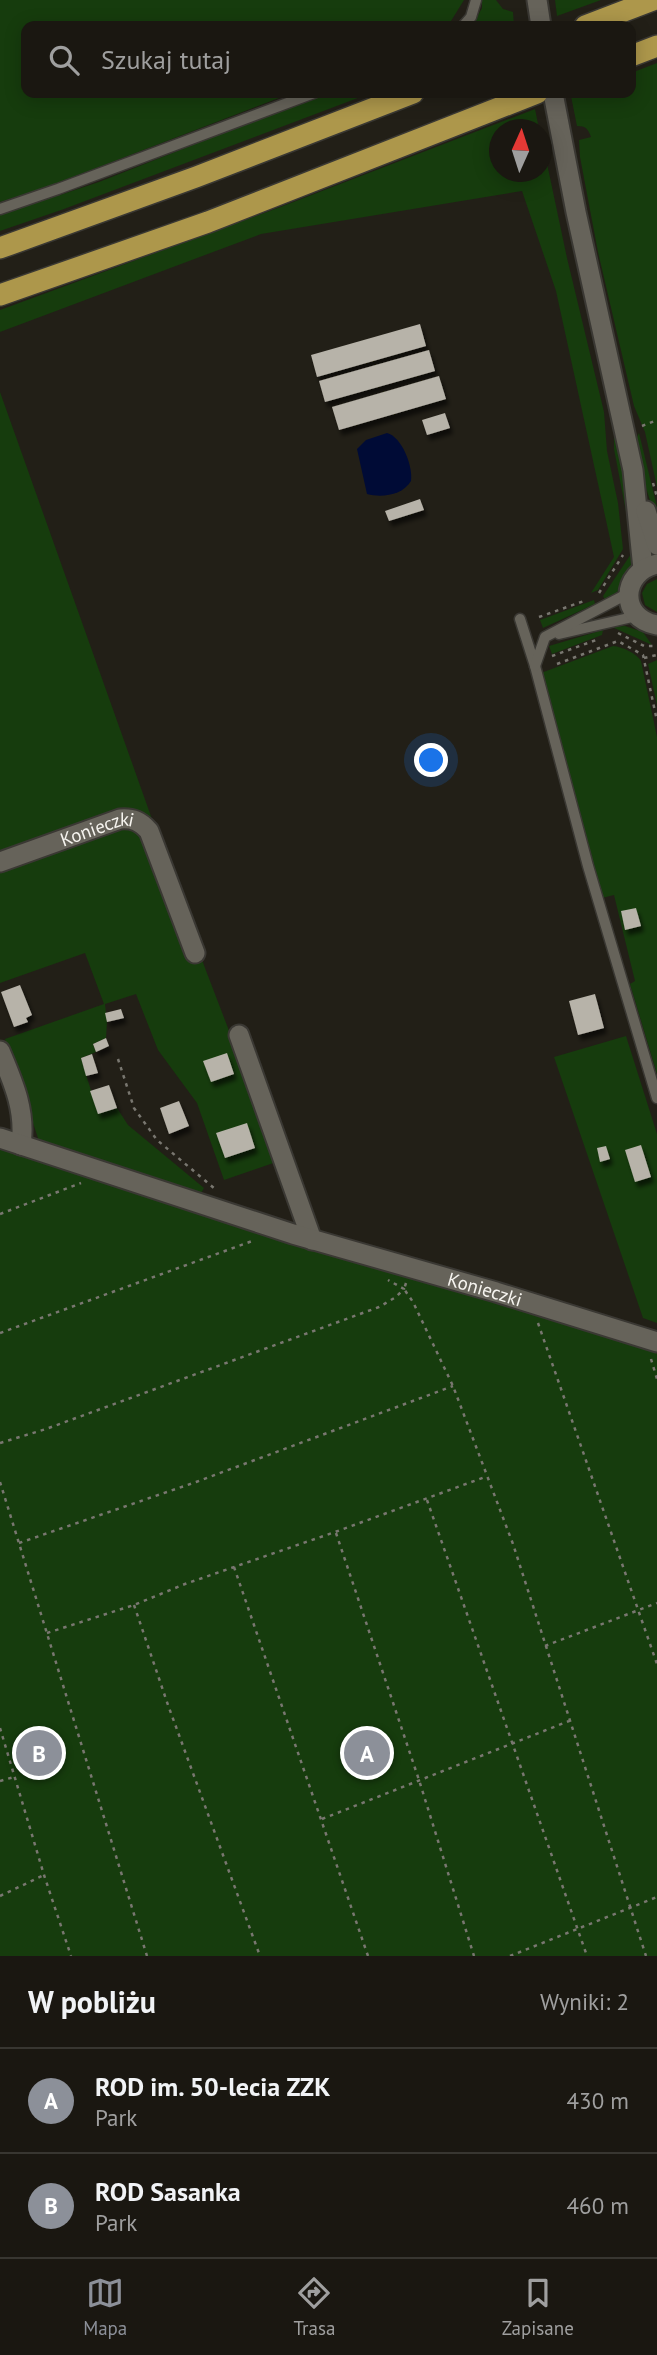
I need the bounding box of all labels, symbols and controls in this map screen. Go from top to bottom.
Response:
search box [21,21,636,98]
icon: search [45,41,83,79]
text: Szukaj tutaj [101,43,231,76]
north arrow [489,119,552,182]
your location [414,743,448,777]
street label: Konieczki [57,807,136,852]
street label: Konieczki [445,1267,525,1311]
pin: B [16,1727,62,1779]
pin: A [344,1727,390,1779]
text: W pobliżu [28,1982,156,2021]
text: Wyniki: 2 [540,1987,629,2016]
text: ROD im. 50-lecia ZZK [95,2070,330,2103]
text: A [44,2086,58,2115]
text: 430 m [567,2086,629,2115]
text: Park [95,2103,137,2132]
text: ROD Sasanka [95,2175,241,2208]
text: B [44,2191,58,2220]
text: 460 m [567,2191,629,2220]
text: Park [95,2208,137,2237]
tab: Mapa [83,2274,127,2340]
tab: Trasa [294,2274,335,2340]
tab: Zapisane [502,2274,574,2340]

